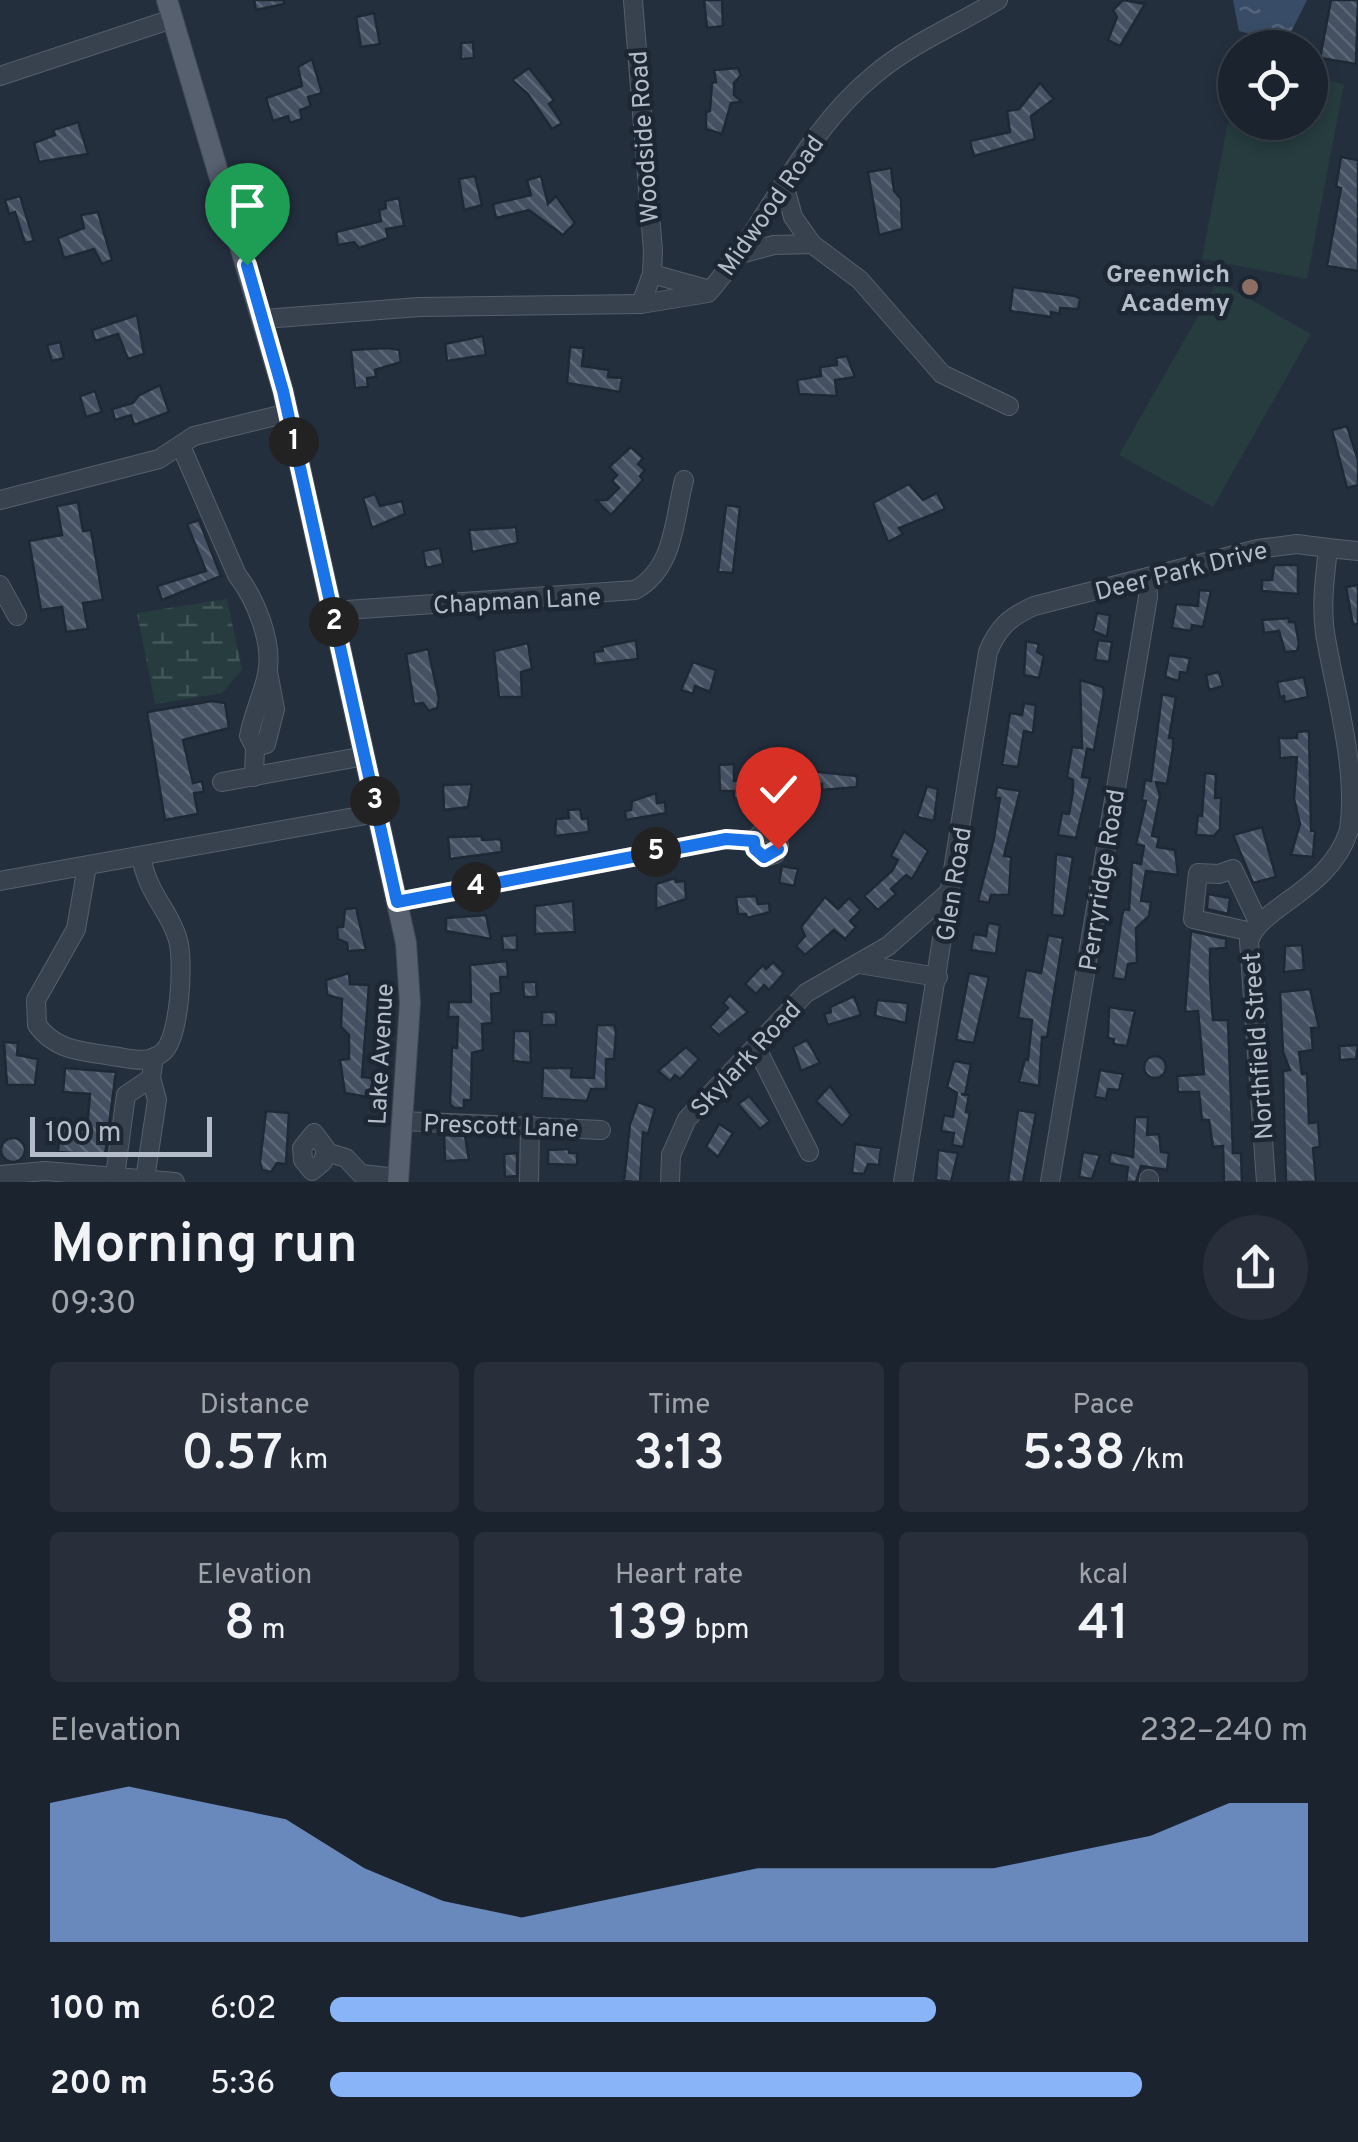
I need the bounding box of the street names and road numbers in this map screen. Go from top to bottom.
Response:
street label: Woodside Road [624,50,668,224]
street label: Midwood Road [712,130,833,283]
street label: Deer Park Drive [1092,536,1271,610]
street label: Chapman Lane [432,583,602,623]
street label: Perryridge Road [1074,787,1134,974]
street label: Glen Road [931,825,981,944]
street label: Northfield Street [1237,951,1283,1141]
street label: Lake Avenue [363,983,403,1126]
street label: Skylark Road [685,995,809,1125]
street label: Prescott Lane [423,1109,579,1147]

